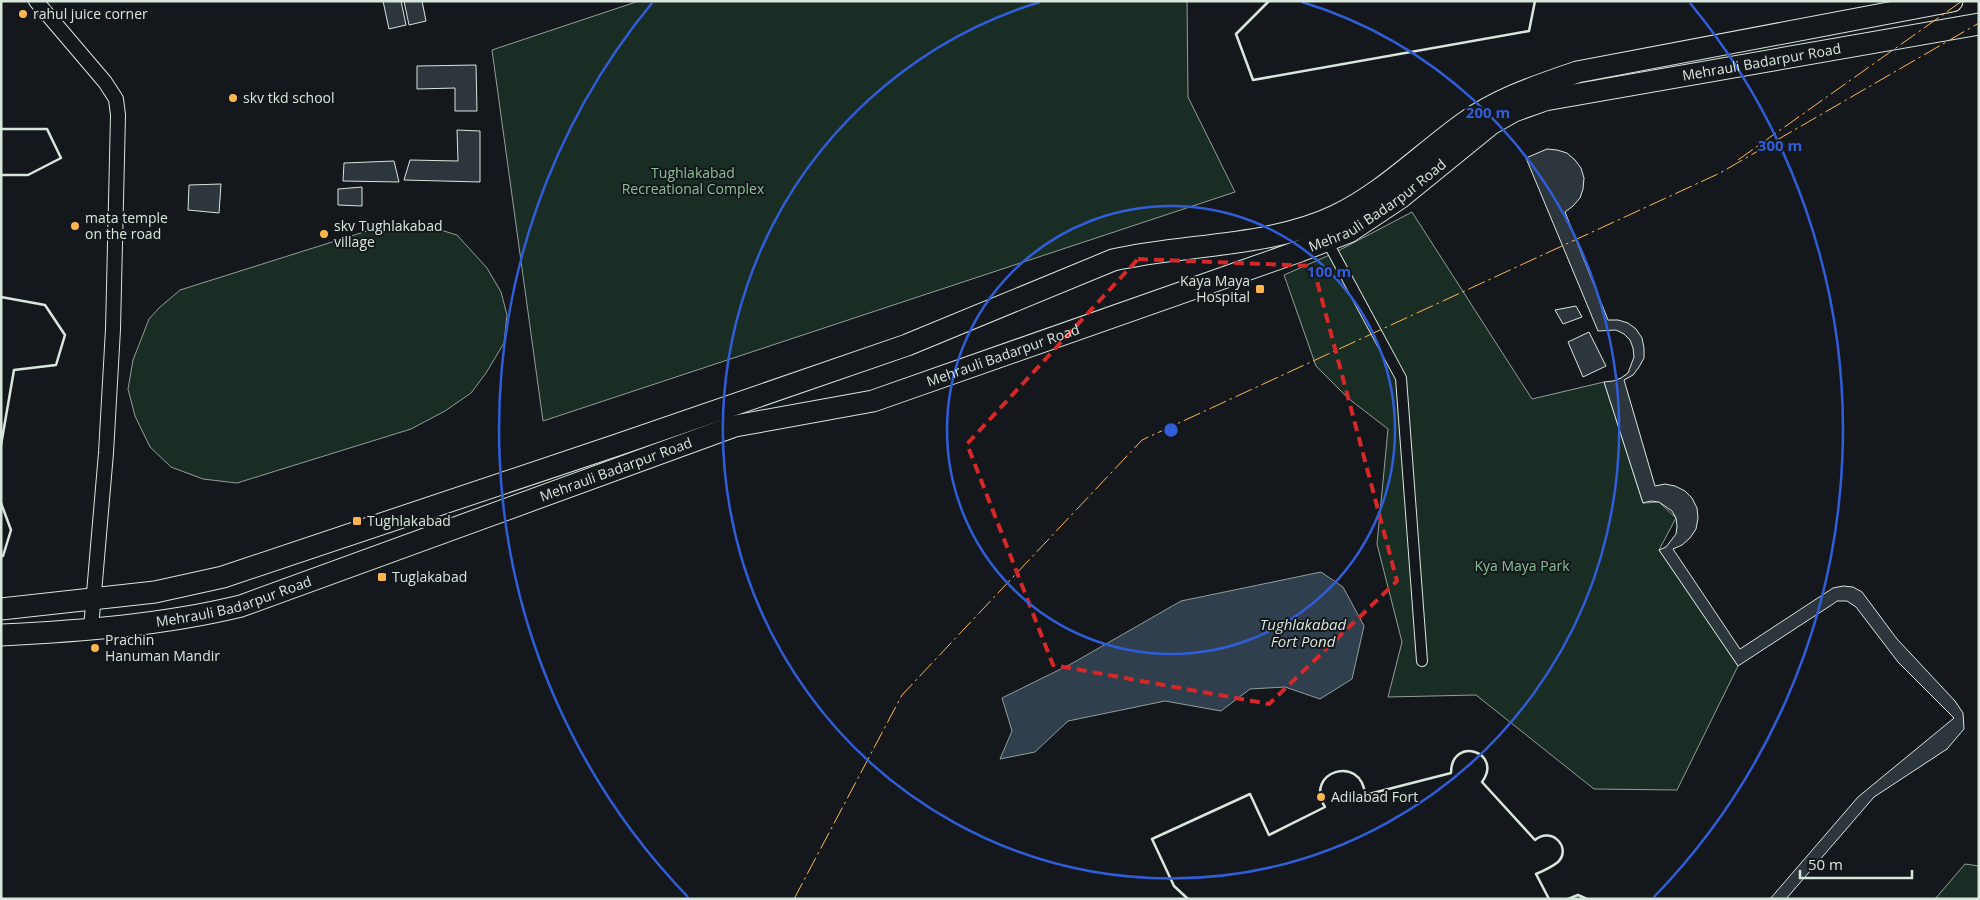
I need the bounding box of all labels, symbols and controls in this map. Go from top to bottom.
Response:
place label: rahul juice corner [33,4,148,23]
marker: rahul juice corner [17,8,29,20]
street label: Mehrauli Badarpur Road [1681,38,1842,85]
place label: skv tkd school [243,88,335,107]
marker: skv tkd school [227,92,239,104]
text: 200 m [1466,102,1510,122]
text: 300 m [1758,135,1802,155]
street label: Mehrauli Badarpur Road [1306,154,1450,256]
park label: Tughlakabad Recreational Complex [622,163,765,198]
place label: mata temple on the road [85,208,168,243]
place label: skv Tughlakabad village [334,216,443,251]
marker: mata temple on the road [69,220,81,232]
marker: skv Tughlakabad village [318,228,330,240]
text: 100 m [1307,261,1351,281]
place label: Kaya Maya Hospital [1180,271,1250,306]
marker: Kaya Maya Hospital [1254,283,1266,295]
street label: Mehrauli Badarpur Road [924,319,1082,390]
centre of rings [1162,421,1180,439]
street label: Mehrauli Badarpur Road [537,433,694,505]
place label: Tughlakabad [367,511,451,530]
marker: Tughlakabad [351,515,363,527]
park label: Kya Maya Park [1474,556,1570,575]
place label: Tuglakabad [392,567,467,586]
street label: Mehrauli Badarpur Road [155,571,314,631]
marker: Tuglakabad [376,571,388,583]
water label: Tughlakabad Fort Pond [1260,614,1347,651]
place label: Prachin Hanuman Mandir [105,630,220,665]
marker: Prachin Hanuman Mandir [89,642,101,654]
place label: Adilabad Fort [1331,787,1418,806]
marker: Adilabad Fort [1315,791,1327,803]
scale bar [1800,848,1912,880]
text: 50 m [1808,854,1843,874]

